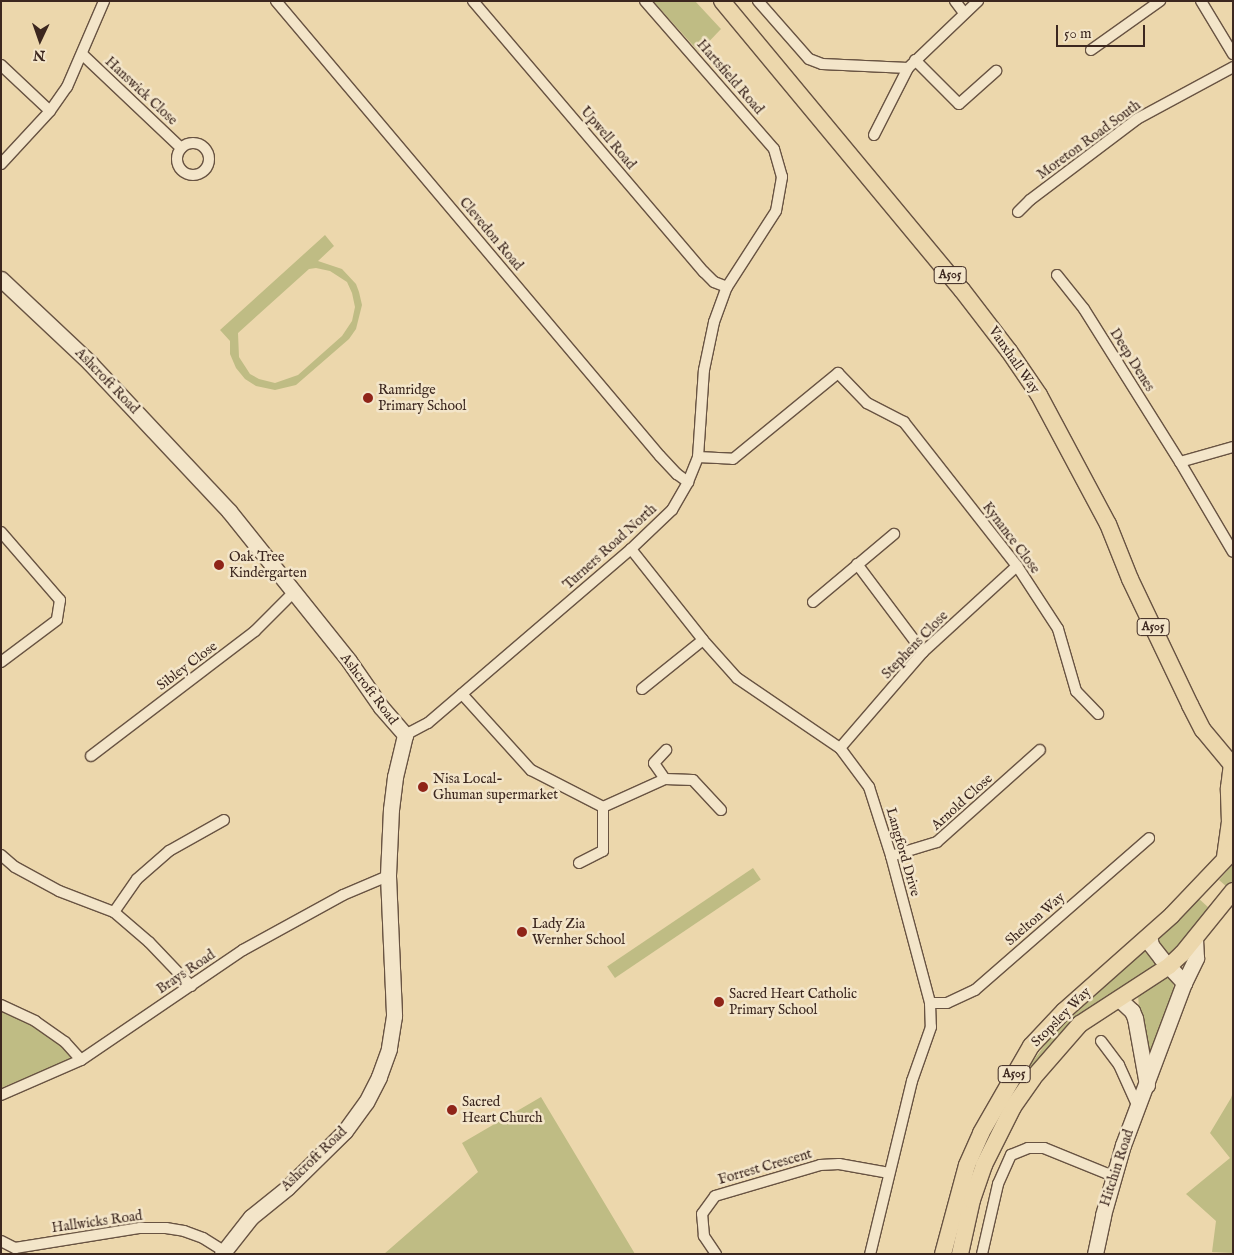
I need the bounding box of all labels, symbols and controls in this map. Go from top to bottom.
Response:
north arrow [15,15,65,65]
scale bar [1059,15,1148,47]
text: 50 m [1064,24,1092,43]
street label: Hartsfield Road [693,36,767,118]
text: N [33,46,46,64]
street label: Hanswick Close [101,53,181,129]
street label: Moreton Road South [1034,97,1144,183]
street label: Upwell Road [577,103,639,173]
street label: Clevedon Road [456,194,526,274]
road number: A505 [932,266,968,284]
street label: Vauxhall Way [985,323,1043,397]
street label: Deep Denes [1106,325,1158,395]
street label: Ashcroft Road [71,345,143,417]
place label: Ramridge Primary School [378,382,466,414]
marker: Ramridge Primary School [362,392,374,404]
street label: Kynance Close [979,499,1043,577]
street label: Turners Road North [560,501,660,593]
place label: Oak Tree Kindergarten [229,549,307,582]
marker: Oak Tree Kindergarten [213,559,225,571]
street label: Stephens Close [878,608,952,682]
road number: A505 [1136,618,1170,636]
street label: Sibley Close [154,638,220,694]
street label: Ashcroft Road [337,650,401,728]
street label: Arnold Close [928,770,996,834]
place label: Nisa Local- Ghuman supermarket [433,771,558,804]
marker: Nisa Local- Ghuman supermarket [417,781,429,793]
street label: Langford Drive [882,806,924,898]
street label: Shelton Way [1002,889,1068,949]
place label: Lady Zia Wernher School [532,916,625,949]
marker: Lady Zia Wernher School [516,926,528,938]
street label: Brays Road [154,946,218,998]
street label: Stopsley Way [1028,984,1094,1050]
place label: Sacred Heart Catholic Primary School [729,986,857,1019]
marker: Sacred Heart Catholic Primary School [713,996,725,1008]
road number: A505 [996,1064,1032,1084]
place label: Sacred Heart Church [462,1094,543,1126]
marker: Sacred Heart Church [446,1104,458,1116]
street label: Ashcroft Road [278,1123,350,1195]
street label: Hitchin Road [1097,1127,1137,1209]
street label: Forrest Crescent [716,1146,814,1188]
street label: Hallwicks Road [51,1207,143,1237]

